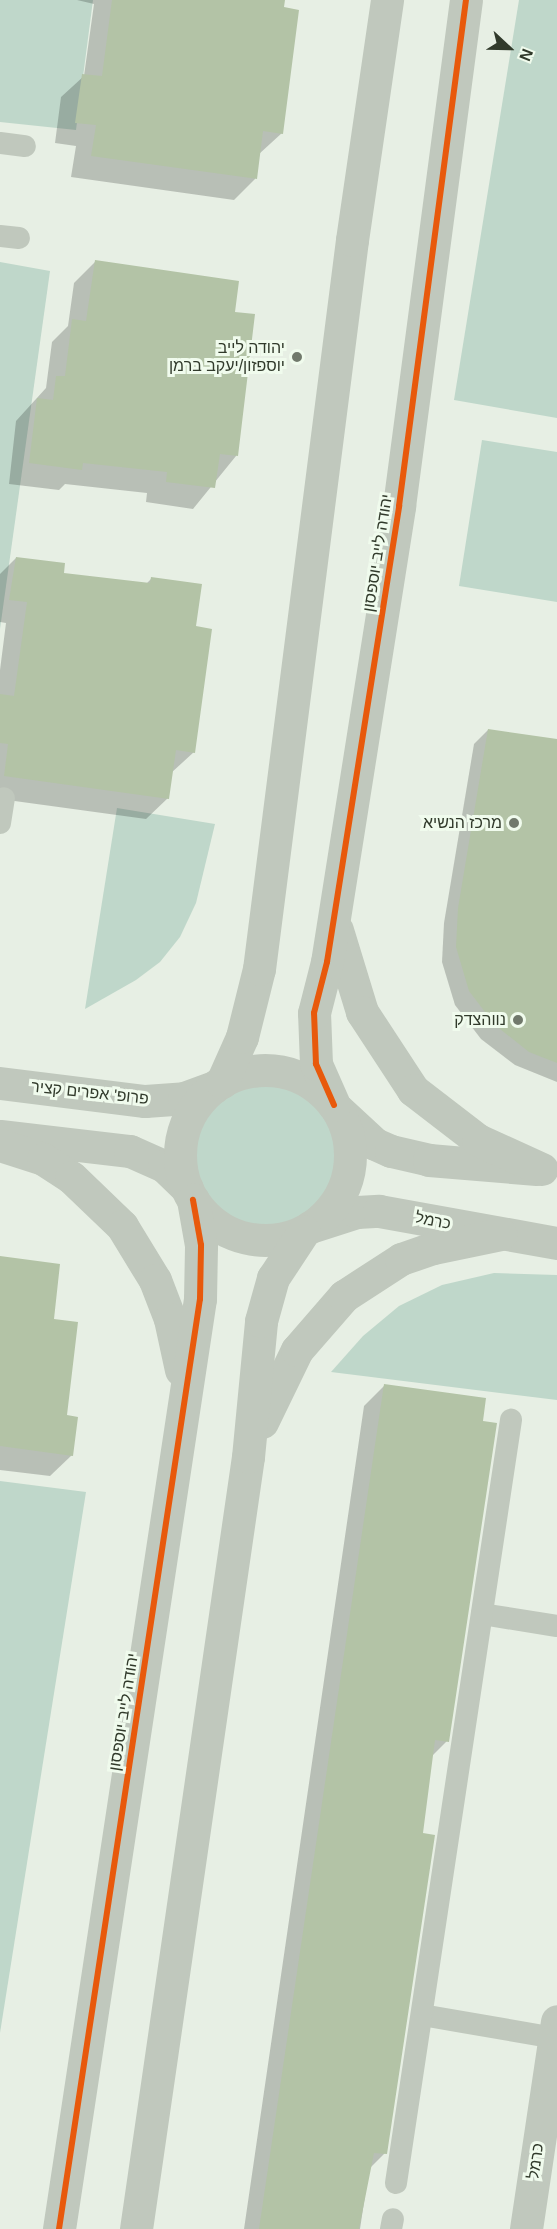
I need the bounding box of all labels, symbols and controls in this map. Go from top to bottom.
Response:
north arrow [479,18,539,78]
text: N [516,46,536,63]
place label: יהודה לייב יוספזון/יעקב ברמן [169,338,285,376]
marker: יהודה לייב יוספזון/יעקב ברמן [290,350,304,364]
street label: יהודה לייב יוספסון [359,493,397,613]
place label: מרכז הנשיא [423,813,502,833]
marker: מרכז הנשיא [507,816,521,830]
place label: נווהצדק [454,1010,506,1030]
marker: נווהצדק [511,1013,525,1027]
street label: פרופ' אפרים קציר [30,1077,150,1109]
street label: כרמל [414,1208,452,1234]
street label: יהודה לייב יוספסון [105,1652,143,1772]
street label: כרמל [524,2142,548,2180]

